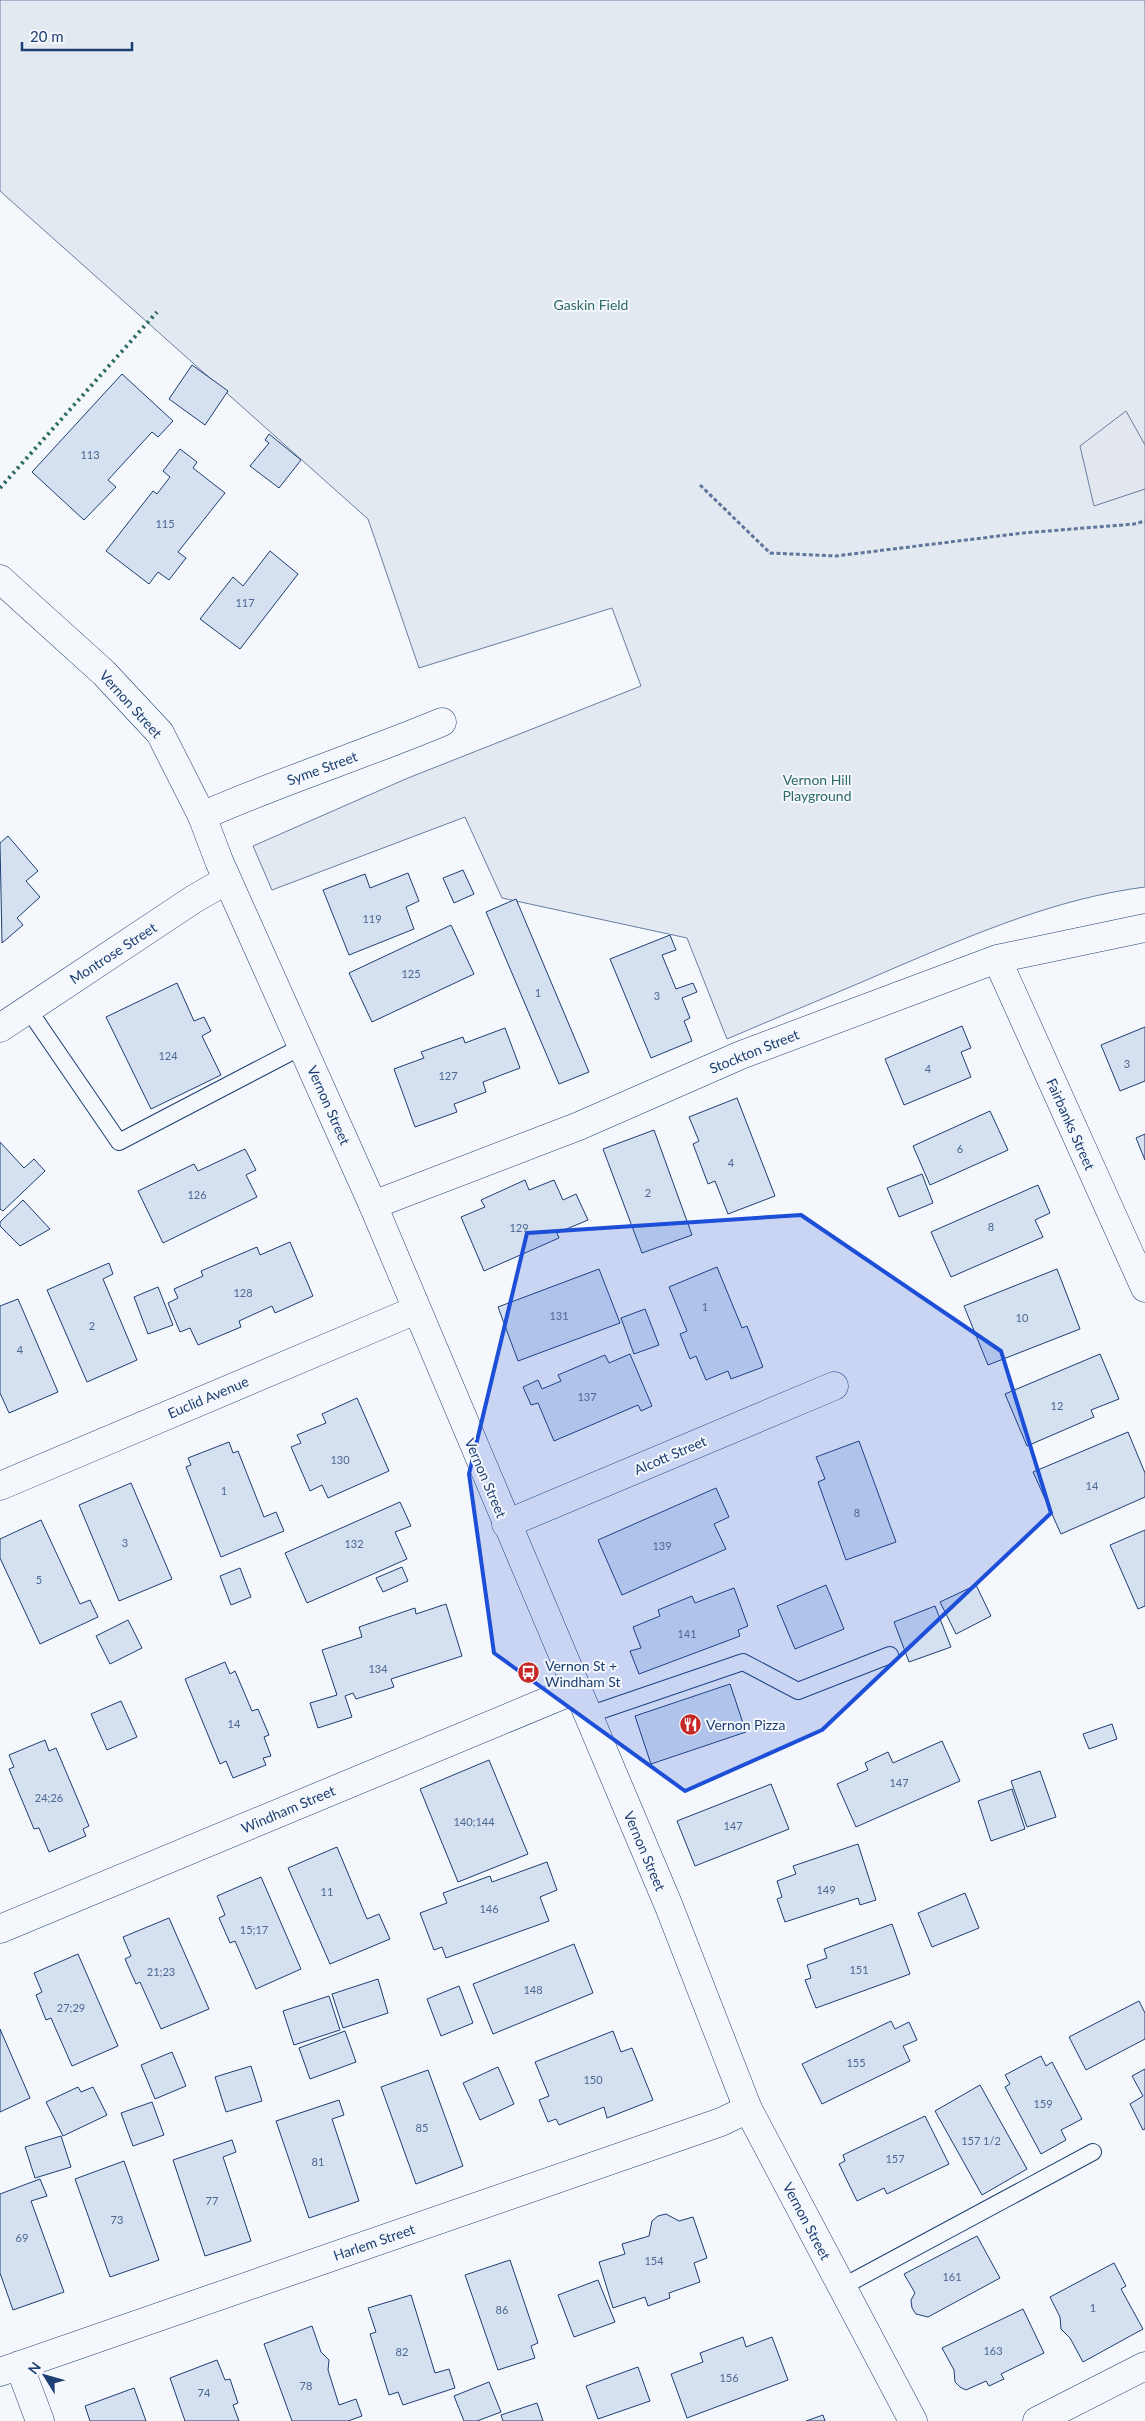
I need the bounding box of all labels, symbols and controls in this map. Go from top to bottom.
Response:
scale bar [22,20,132,52]
text: 20 m [30,27,64,45]
park label: Gaskin Field [554,296,628,313]
house number: 113 [80,448,100,461]
house number: 115 [155,517,175,530]
house number: 117 [235,596,255,609]
street label: Vernon Street [96,667,166,741]
street label: Syme Street [284,747,360,789]
park label: Vernon Hill Playground [782,771,852,804]
house number: 119 [362,912,382,925]
street label: Montrose Street [66,919,160,987]
house number: 125 [401,967,421,980]
house number: 1 [535,986,541,999]
house number: 3 [654,989,660,1002]
street label: Stockton Street [707,1025,801,1077]
house number: 124 [158,1049,178,1062]
house number: 3 [1124,1057,1130,1070]
house number: 4 [925,1062,932,1075]
street label: Vernon Street [304,1063,354,1147]
house number: 127 [438,1069,458,1082]
street label: Fairbanks Street [1043,1076,1099,1172]
house number: 6 [957,1142,963,1155]
house number: 4 [728,1156,735,1169]
house number: 2 [645,1186,651,1199]
house number: 126 [187,1188,207,1201]
house number: 8 [988,1220,994,1233]
house number: 129 [509,1221,529,1234]
house number: 128 [233,1286,253,1299]
house number: 1 [702,1300,708,1313]
house number: 131 [549,1309,569,1322]
house number: 10 [1016,1311,1029,1324]
house number: 2 [89,1319,95,1332]
house number: 4 [17,1343,24,1356]
street label: Euclid Avenue [165,1372,251,1422]
house number: 137 [577,1390,597,1403]
house number: 12 [1051,1399,1063,1412]
street label: Alcott Street [631,1432,709,1478]
street label: Vernon Street [462,1436,510,1520]
house number: 130 [330,1453,350,1466]
house number: 14 [1086,1479,1099,1492]
house number: 1 [221,1484,227,1497]
house number: 8 [854,1506,860,1519]
house number: 3 [122,1536,128,1549]
house number: 132 [344,1537,364,1550]
house number: 139 [652,1539,672,1552]
house number: 5 [36,1573,42,1586]
house number: 141 [677,1627,697,1640]
place label: Vernon St + Windham St [545,1657,621,1690]
bus stop icon: Vernon St + Windham St [517,1661,541,1685]
house number: 134 [368,1662,388,1675]
restaurant icon: Vernon Pizza [678,1712,702,1736]
place label: Vernon Pizza [706,1716,785,1733]
house number: 14 [228,1717,241,1730]
house number: 147 [889,1776,909,1789]
street label: Windham Street [239,1782,337,1836]
house number: 24;26 [35,1791,63,1804]
street label: Vernon Street [621,1809,669,1893]
house number: 140;144 [453,1815,495,1828]
house number: 147 [723,1819,743,1832]
house number: 149 [816,1883,836,1896]
house number: 11 [321,1885,333,1898]
house number: 146 [479,1902,499,1915]
house number: 15;17 [240,1923,268,1936]
house number: 151 [849,1963,869,1976]
house number: 21;23 [147,1965,175,1978]
house number: 148 [523,1983,543,1996]
house number: 27;29 [57,2001,85,2014]
house number: 155 [846,2056,866,2069]
house number: 150 [583,2073,603,2086]
house number: 159 [1033,2097,1053,2110]
house number: 85 [416,2121,428,2134]
house number: 157 1/2 [961,2134,1001,2147]
house number: 157 [885,2152,905,2165]
house number: 81 [312,2155,324,2168]
street label: Vernon Street [780,2180,834,2262]
house number: 77 [206,2194,218,2207]
house number: 73 [111,2213,123,2226]
street label: Harlem Street [331,2220,417,2264]
house number: 69 [16,2231,28,2244]
house number: 154 [644,2254,664,2267]
house number: 161 [942,2270,962,2283]
house number: 1 [1090,2301,1096,2314]
house number: 86 [496,2303,508,2316]
house number: 163 [983,2344,1003,2357]
house number: 82 [396,2345,408,2358]
north arrow [20,2351,70,2401]
text: N [24,2358,44,2377]
house number: 156 [719,2371,739,2384]
house number: 78 [300,2379,312,2392]
house number: 74 [198,2386,211,2399]

